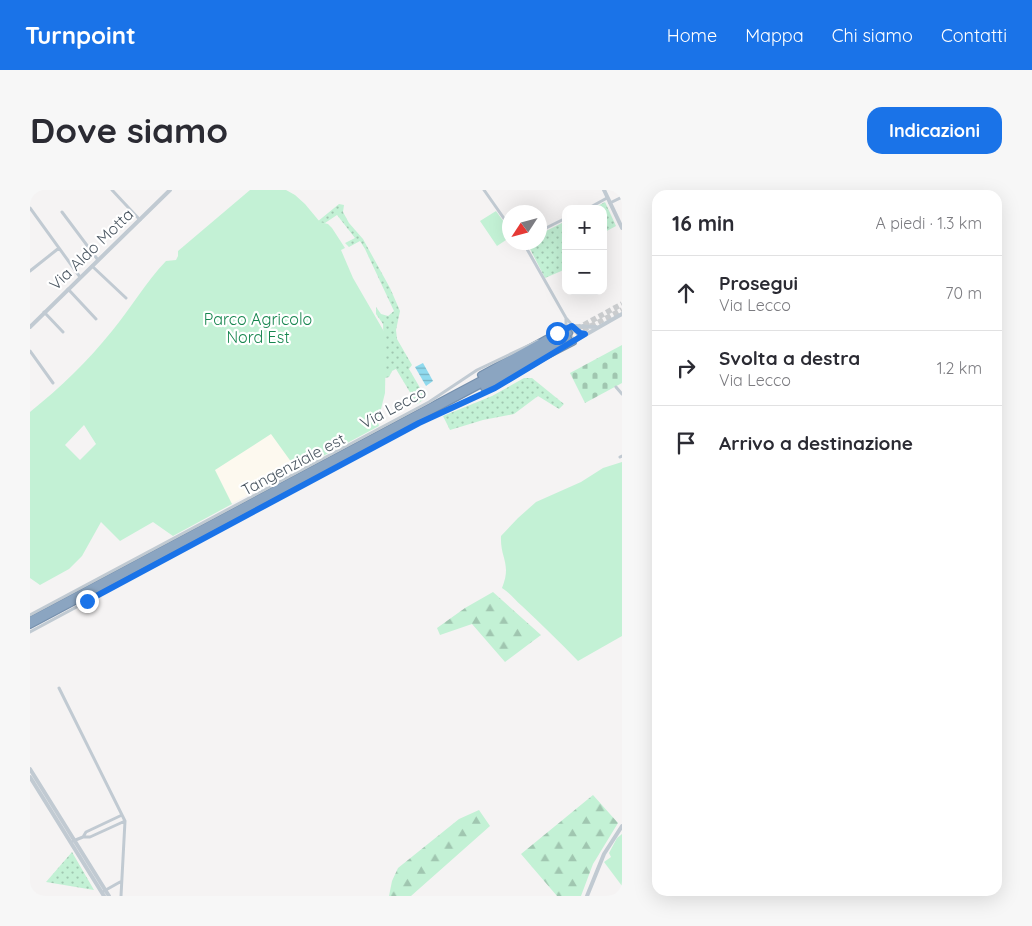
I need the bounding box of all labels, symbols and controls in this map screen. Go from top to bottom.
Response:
text: Turnpoint [25,20,136,50]
text: Home [667,24,717,47]
text: Mappa [745,24,804,47]
text: Chi siamo [832,24,913,47]
text: Contatti [941,24,1007,47]
button: Indicazioni [867,107,1002,154]
text: Dove siamo [30,108,228,152]
street label: Via Aldo Motta [45,204,137,294]
north arrow [502,205,547,250]
map controls [562,205,607,295]
button: + [562,205,607,250]
text: 16 min [672,210,735,236]
text: A piedi · 1.3 km [875,213,982,233]
button: − [562,250,607,295]
text: Prosegui [719,271,798,295]
icon: ahead [672,279,700,307]
text: 70 m [945,283,982,303]
text: Via Lecco [719,295,791,315]
park label: Parco Agricolo Nord Est [204,309,312,347]
route start [546,322,569,345]
text: Svolta a destra [719,346,860,370]
icon: right [672,354,700,382]
text: 1.2 km [937,358,982,378]
text: Via Lecco [719,370,791,390]
street label: Via Lecco [357,381,429,433]
street label: Tangenziale est [238,428,348,500]
icon: arrive [672,429,700,457]
text: Arrivo a destinazione [719,431,913,455]
route end [76,590,99,613]

